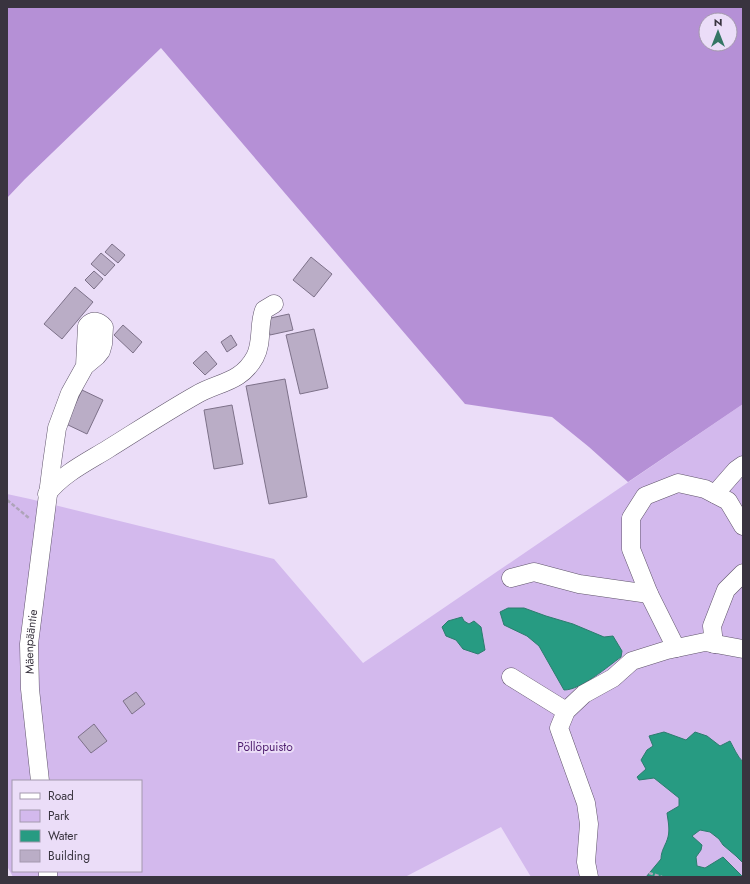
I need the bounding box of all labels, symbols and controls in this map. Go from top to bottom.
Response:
north arrow [698,12,738,52]
text: N [714,14,722,30]
street label: Mäenpääntie [20,608,42,674]
park label: Pöllöpuisto [237,738,293,756]
legend [12,780,142,872]
text: Road [48,787,74,805]
text: Park [48,807,70,825]
text: Water [48,827,79,845]
text: Building [48,847,90,865]

